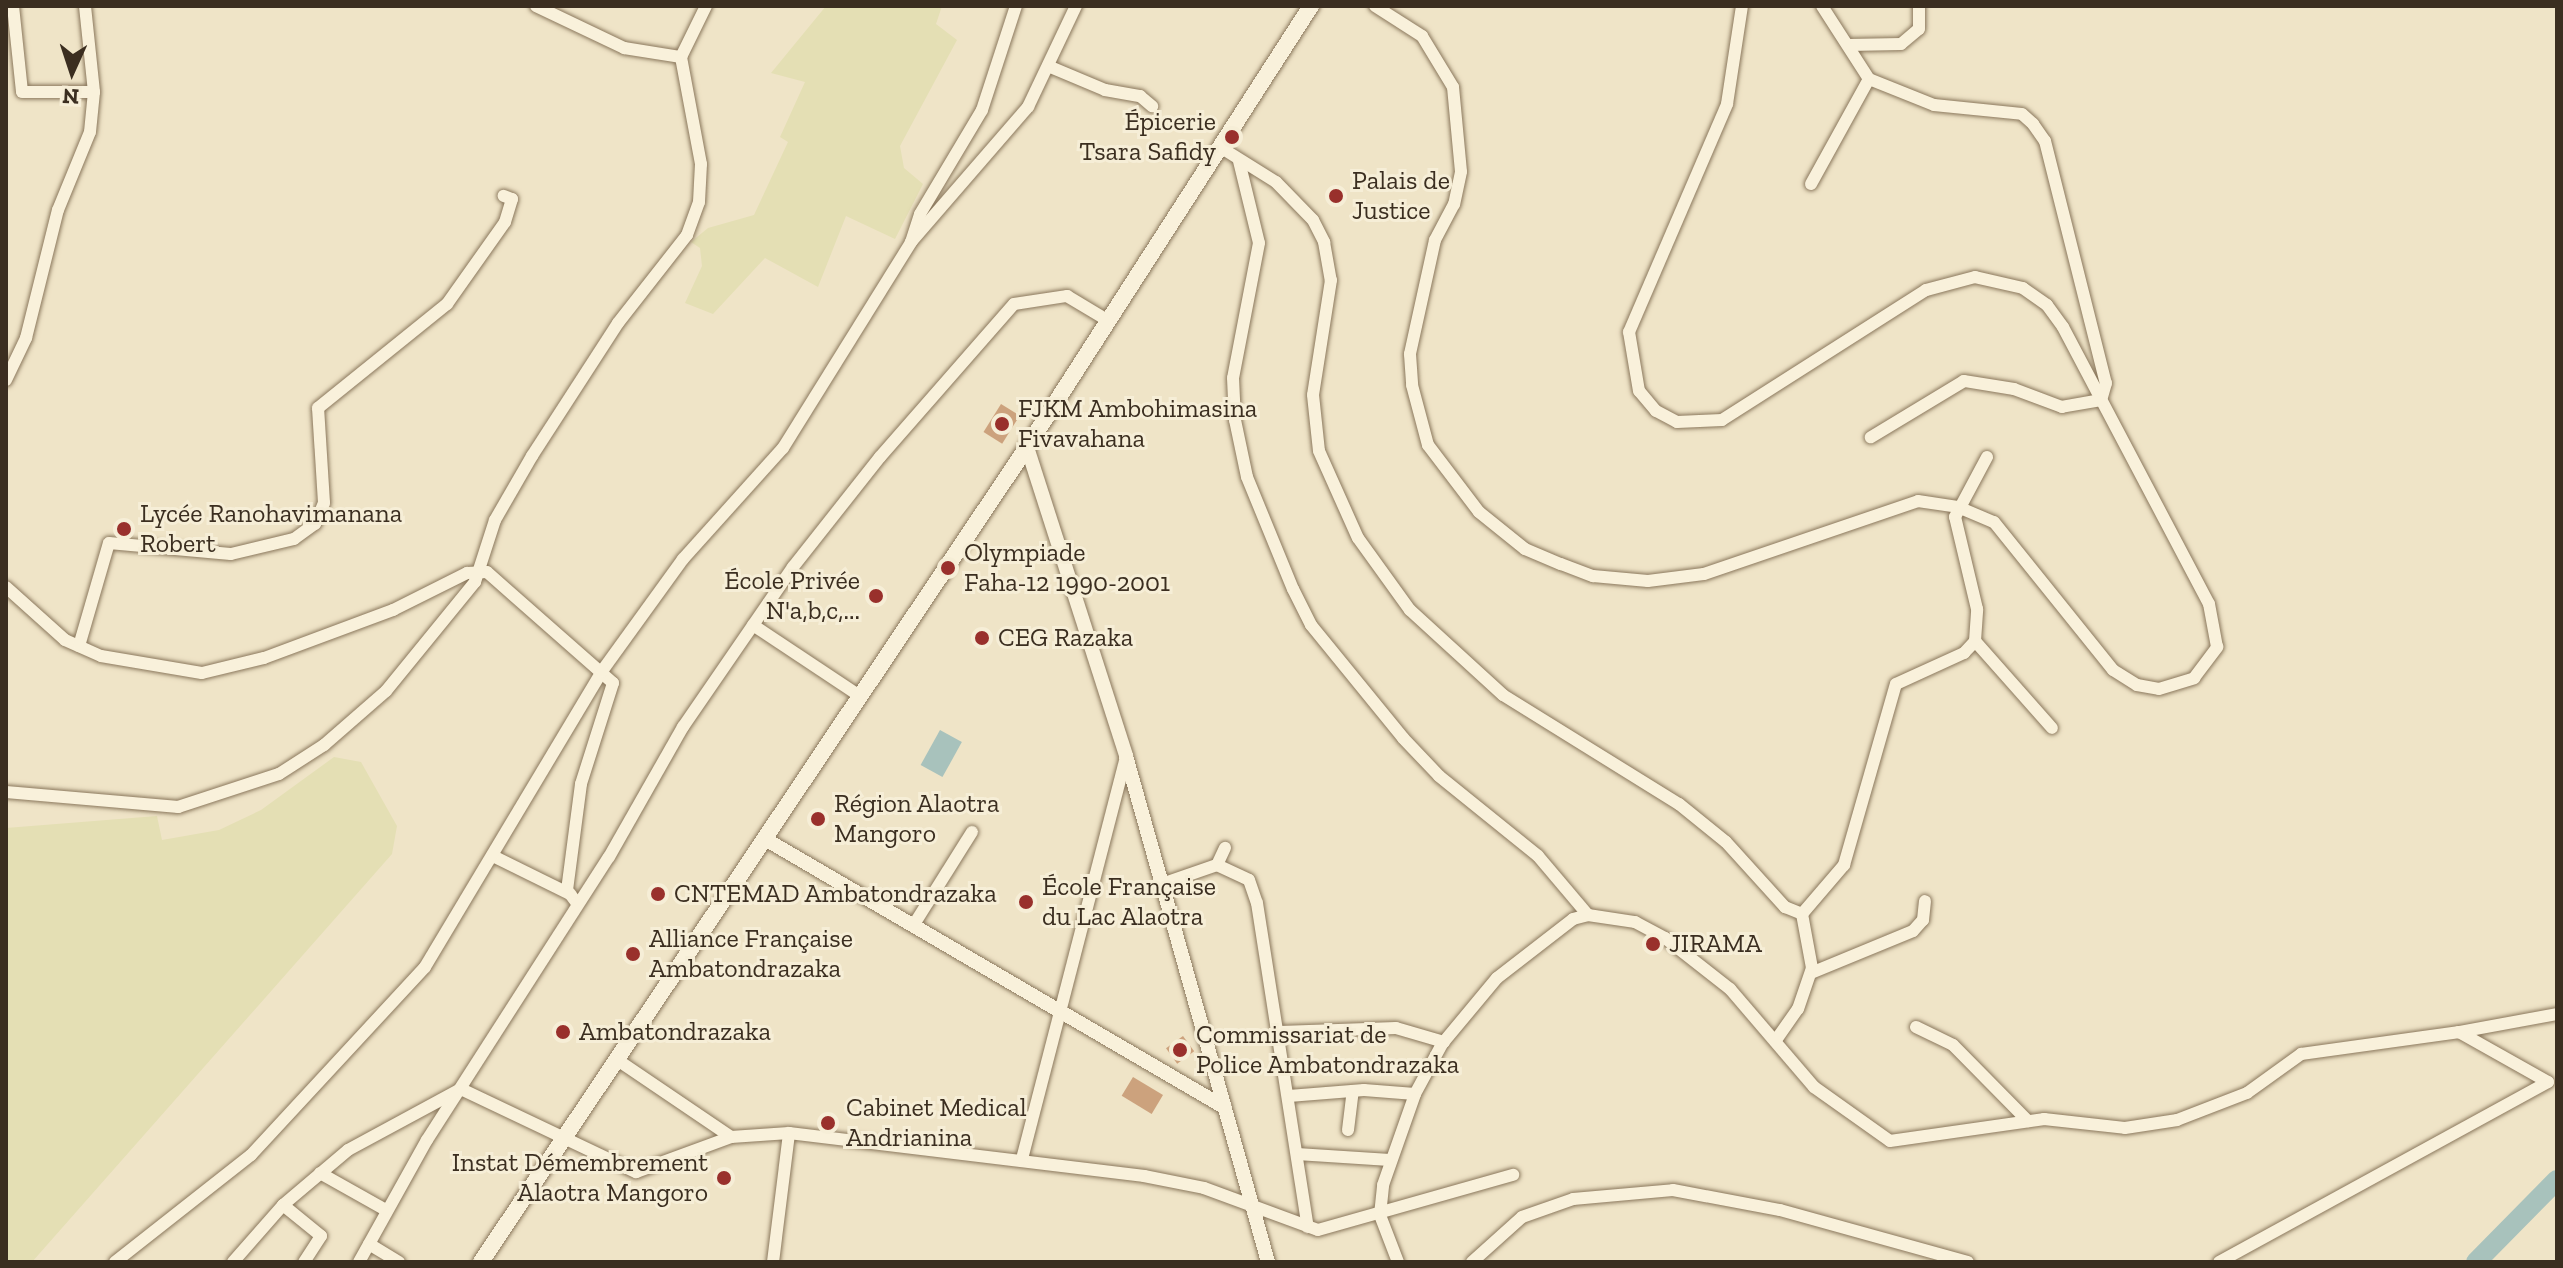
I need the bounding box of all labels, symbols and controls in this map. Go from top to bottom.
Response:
north arrow [32,32,112,112]
text: N [62,83,80,110]
place label: Épicerie Tsara Safidy [1079,106,1216,168]
marker: Épicerie Tsara Safidy [1223,128,1241,146]
place label: Palais de Justice [1352,165,1450,226]
marker: Palais de Justice [1327,187,1345,205]
place label: FJKM Ambohimasina Fivavahana [1018,393,1258,454]
marker: FJKM Ambohimasina Fivavahana [993,415,1011,433]
place label: Lycée Ranohavimanana Robert [140,498,402,560]
marker: Lycée Ranohavimanana Robert [115,520,133,538]
place label: Olympiade Faha-12 1990-2001 [964,537,1170,598]
marker: Olympiade Faha-12 1990-2001 [939,559,957,577]
place label: École Privée N'a,b,c,... [724,565,860,626]
marker: École Privée N'a,b,c,... [867,587,885,605]
place label: CEG Razaka [998,622,1133,654]
marker: CEG Razaka [973,629,991,647]
place label: Région Alaotra Mangoro [834,788,1000,850]
marker: Région Alaotra Mangoro [809,810,827,828]
place label: École Française du Lac Alaotra [1042,871,1216,932]
place label: CNTEMAD Ambatondrazaka [674,878,997,910]
marker: CNTEMAD Ambatondrazaka [649,885,667,903]
marker: École Française du Lac Alaotra [1017,893,1035,911]
place label: Alliance Française Ambatondrazaka [649,923,853,984]
place label: JIRAMA [1669,928,1762,960]
marker: JIRAMA [1644,935,1662,953]
marker: Alliance Française Ambatondrazaka [624,945,642,963]
place label: Ambatondrazaka [579,1016,771,1048]
place label: Commissariat de Police Ambatondrazaka [1196,1019,1460,1080]
marker: Ambatondrazaka [554,1023,572,1041]
marker: Commissariat de Police Ambatondrazaka [1171,1041,1189,1059]
place label: Cabinet Medical Andrianina [846,1092,1027,1154]
marker: Cabinet Medical Andrianina [817,1112,839,1134]
place label: Instat Démembrement Alaotra Mangoro [452,1147,708,1208]
marker: Instat Démembrement Alaotra Mangoro [715,1169,733,1187]

